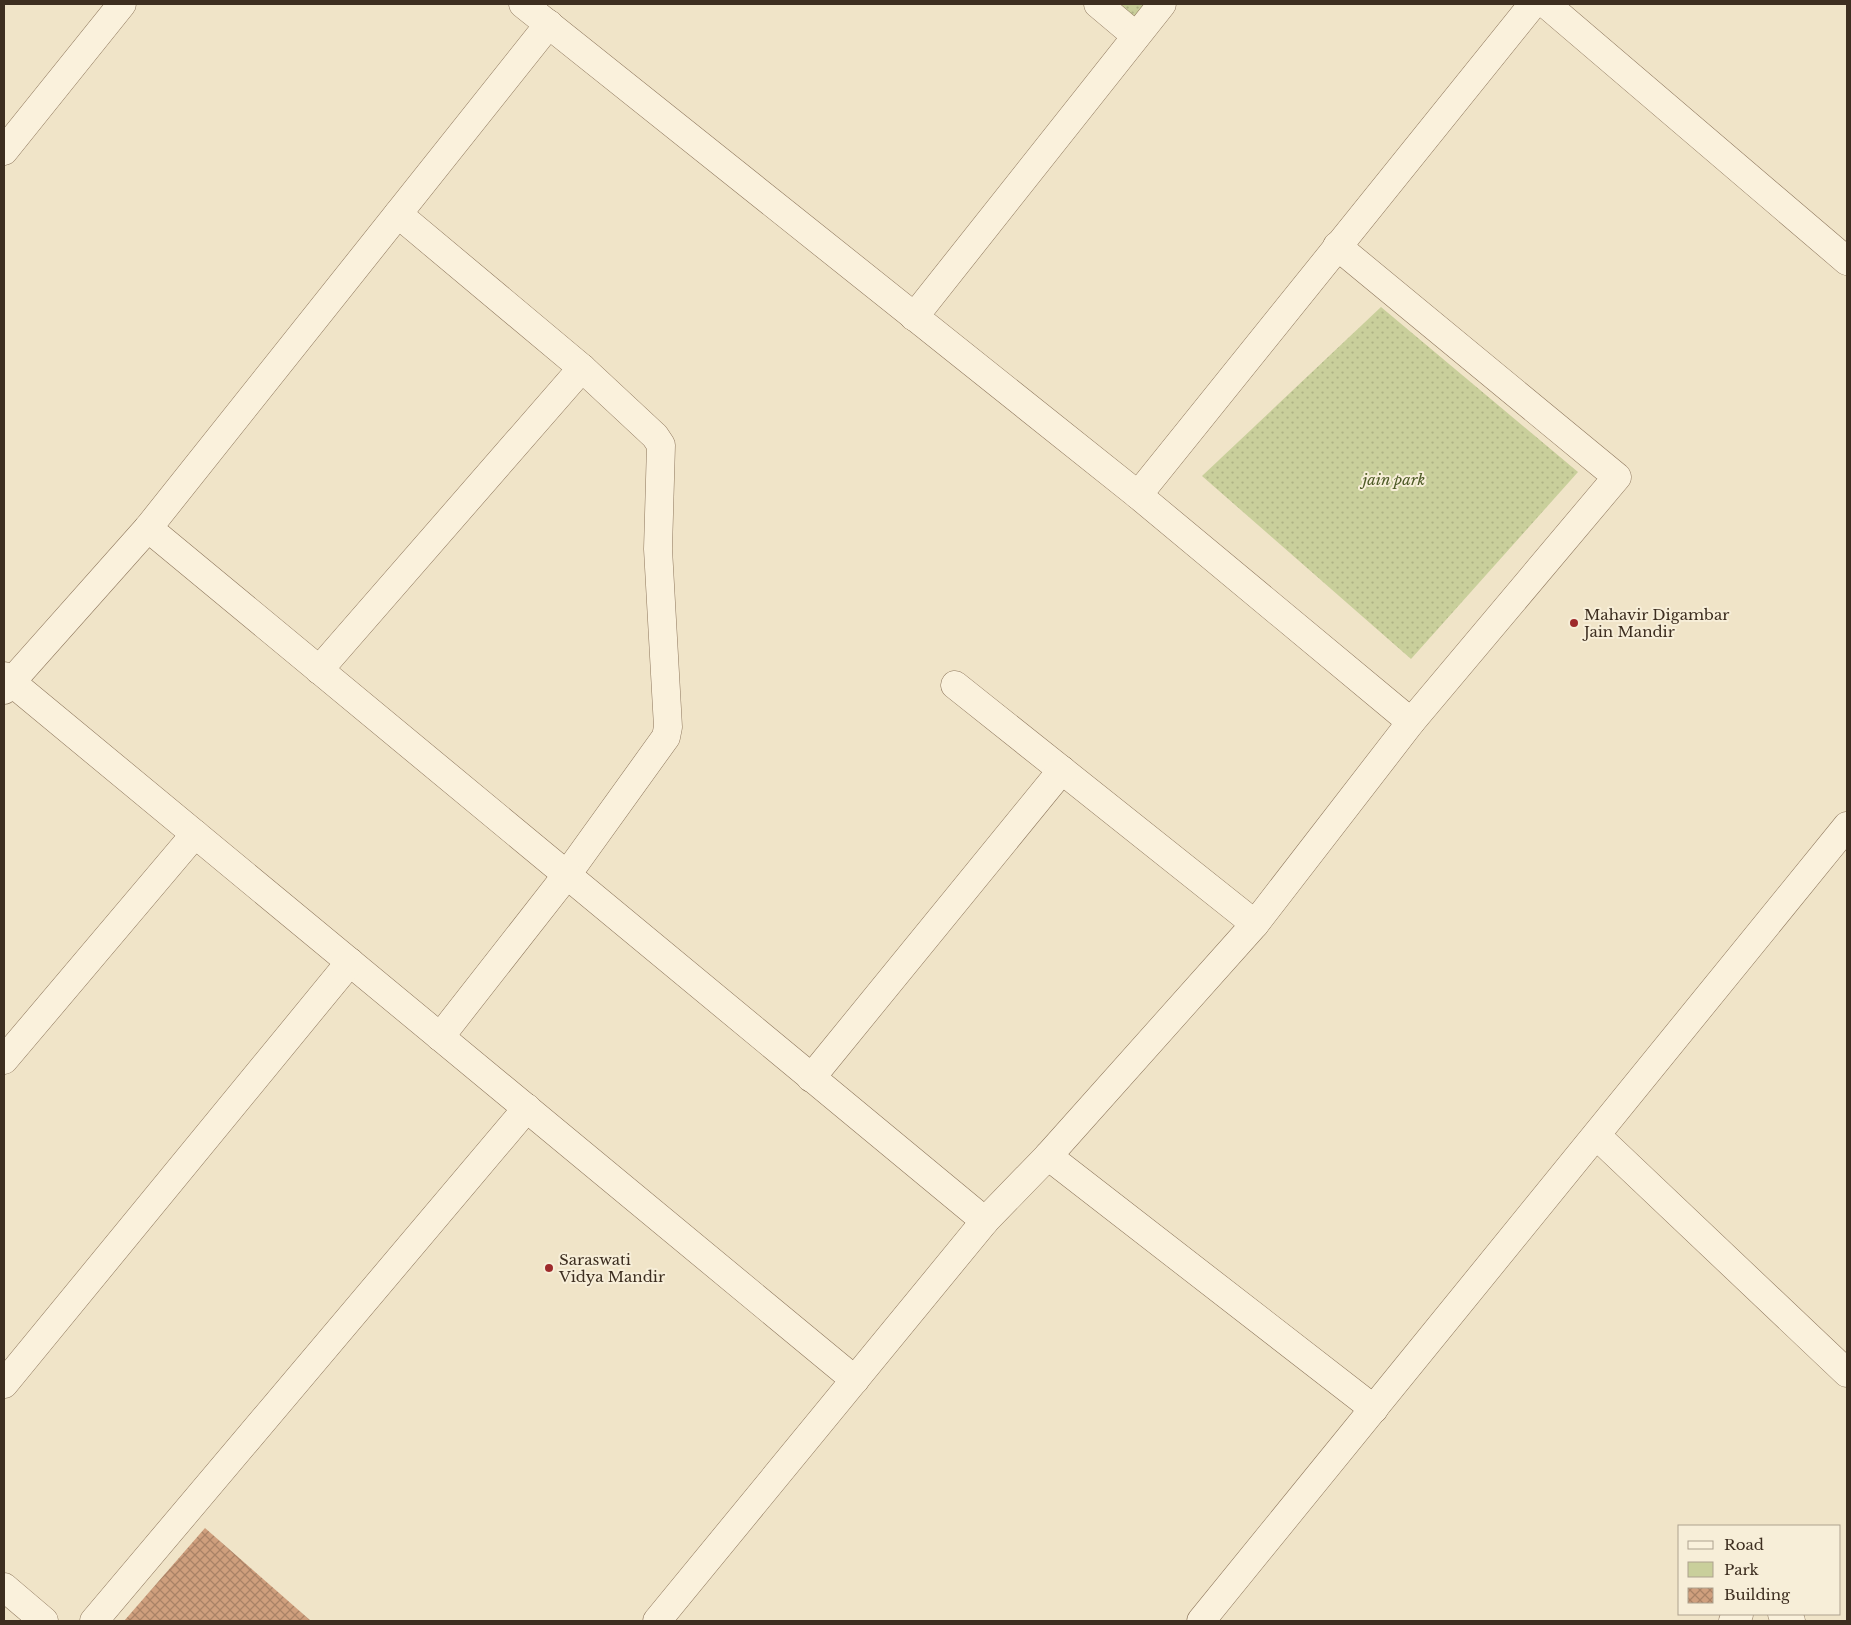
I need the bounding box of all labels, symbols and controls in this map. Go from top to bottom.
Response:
park label: jain park [1360,470,1425,489]
place label: Mahavir Digambar Jain Mandir [1582,605,1730,641]
marker: Mahavir Digambar Jain Mandir [1568,617,1580,629]
place label: Saraswati Vidya Mandir [558,1250,666,1286]
marker: Saraswati Vidya Mandir [543,1262,555,1274]
legend [1678,1525,1841,1615]
text: Road [1724,1535,1764,1554]
text: Park [1724,1560,1760,1579]
text: Building [1724,1585,1791,1604]

